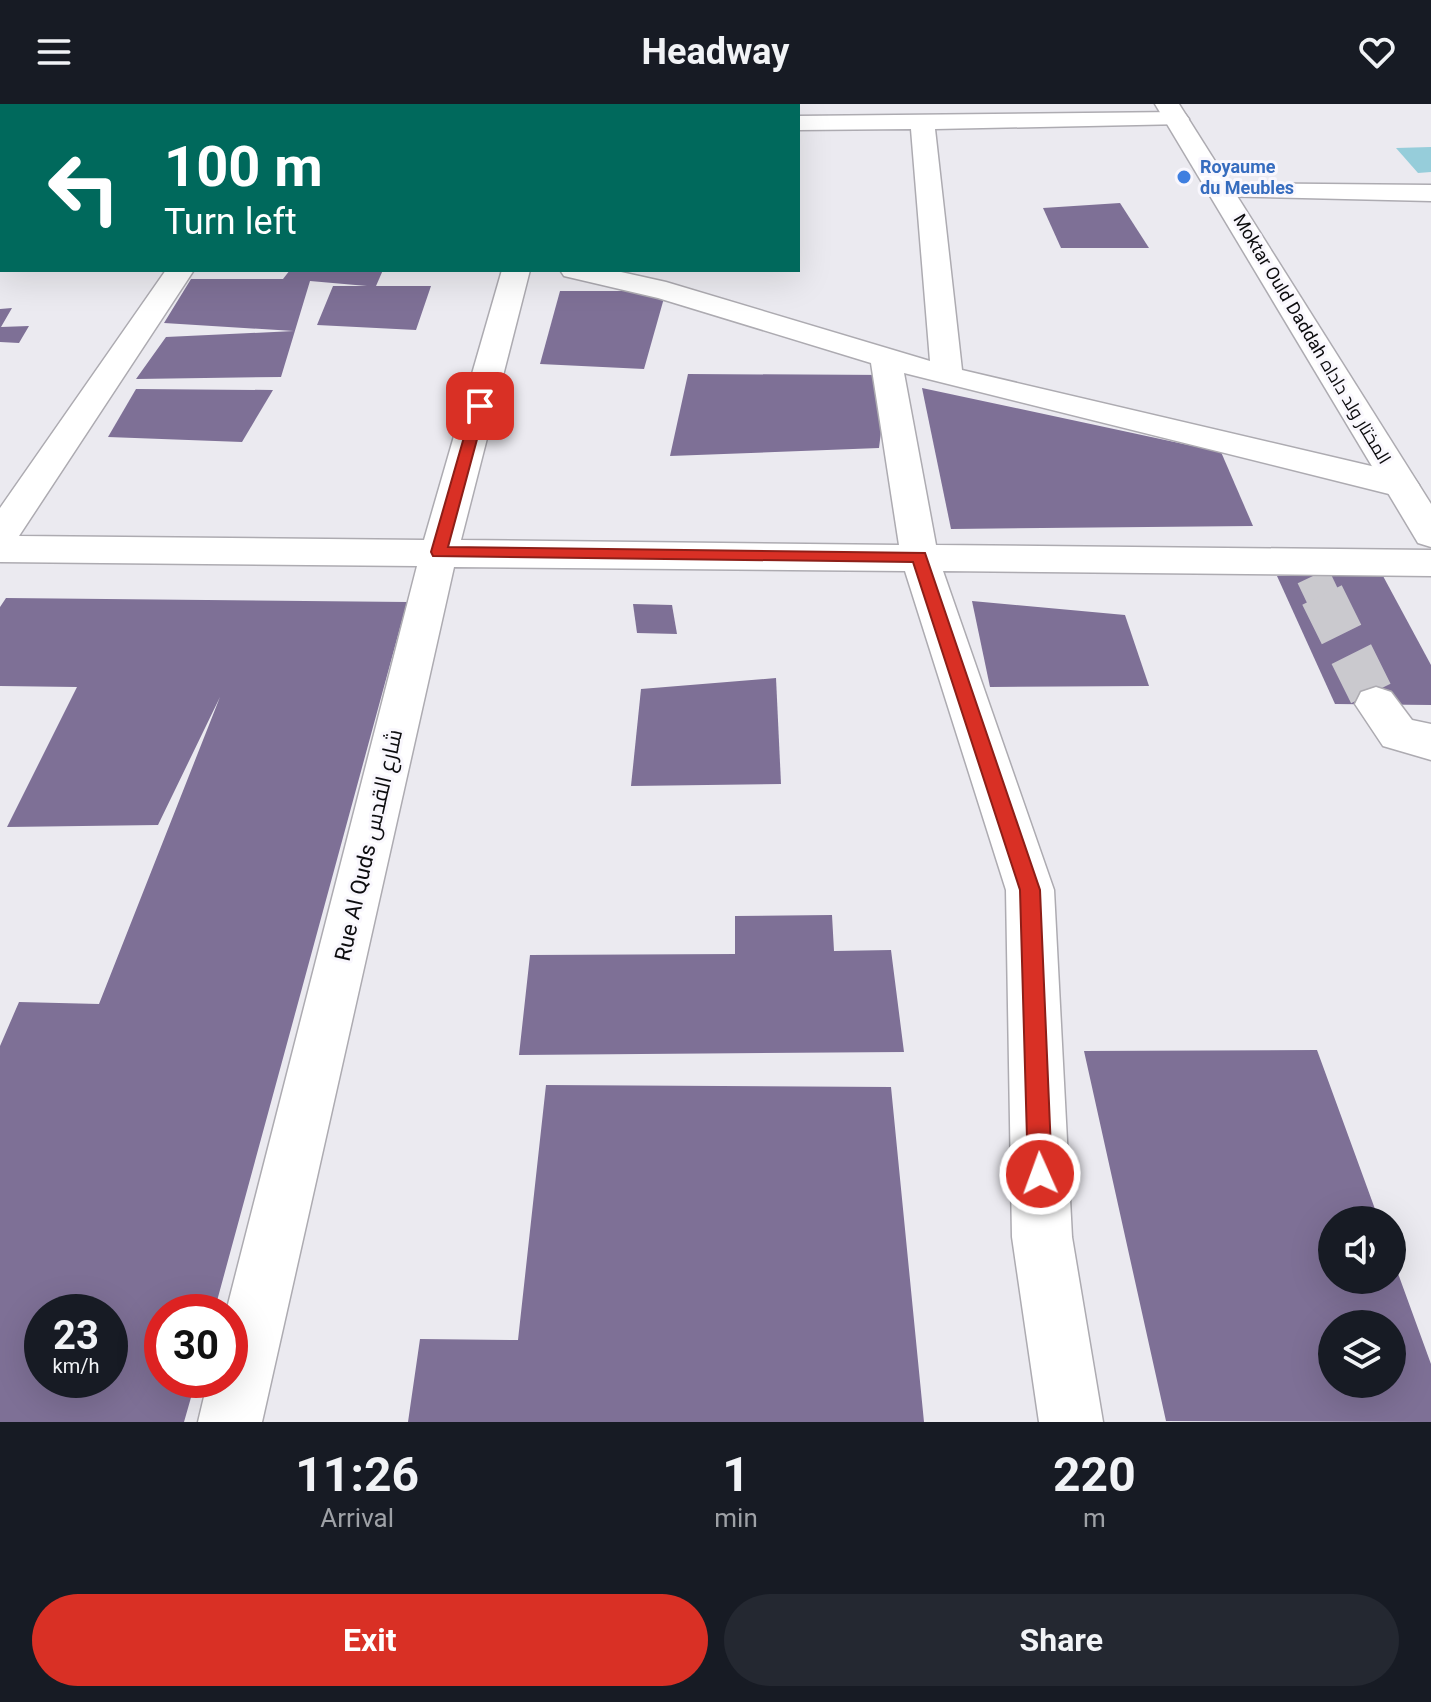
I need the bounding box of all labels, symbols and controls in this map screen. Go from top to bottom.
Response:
icon: menu [32,30,76,74]
icon: heart [1355,30,1399,74]
text: Headway [642,31,789,73]
text: 100 m [164,134,323,200]
icon: left [32,136,136,240]
place label: Royaume du Meubles [1200,156,1294,198]
marker: Royaume du Meubles [1175,168,1193,186]
text: Turn left [164,201,297,243]
street label: Moktar Ould Daddah المختار ولد داداه [1228,210,1396,468]
pin [446,372,514,440]
icon: arrive [458,384,502,428]
street label: Rue Al Quds شارع القدس [330,727,409,964]
position arrow [998,1132,1082,1216]
map controls [1318,1206,1406,1398]
button: sound [1318,1206,1406,1294]
speed limit sign: 30 [144,1294,248,1398]
button: layers [1318,1310,1406,1398]
text: 23 [53,1312,99,1359]
text: km/h [53,1354,99,1378]
text: 11:26 [295,1446,419,1503]
text: 1 [722,1446,750,1503]
text: 220 [1053,1446,1136,1503]
text: Arrival [320,1503,394,1533]
text: min [714,1503,758,1533]
text: m [1083,1503,1106,1533]
button: Exit [32,1594,708,1686]
button: Share [724,1594,1399,1686]

